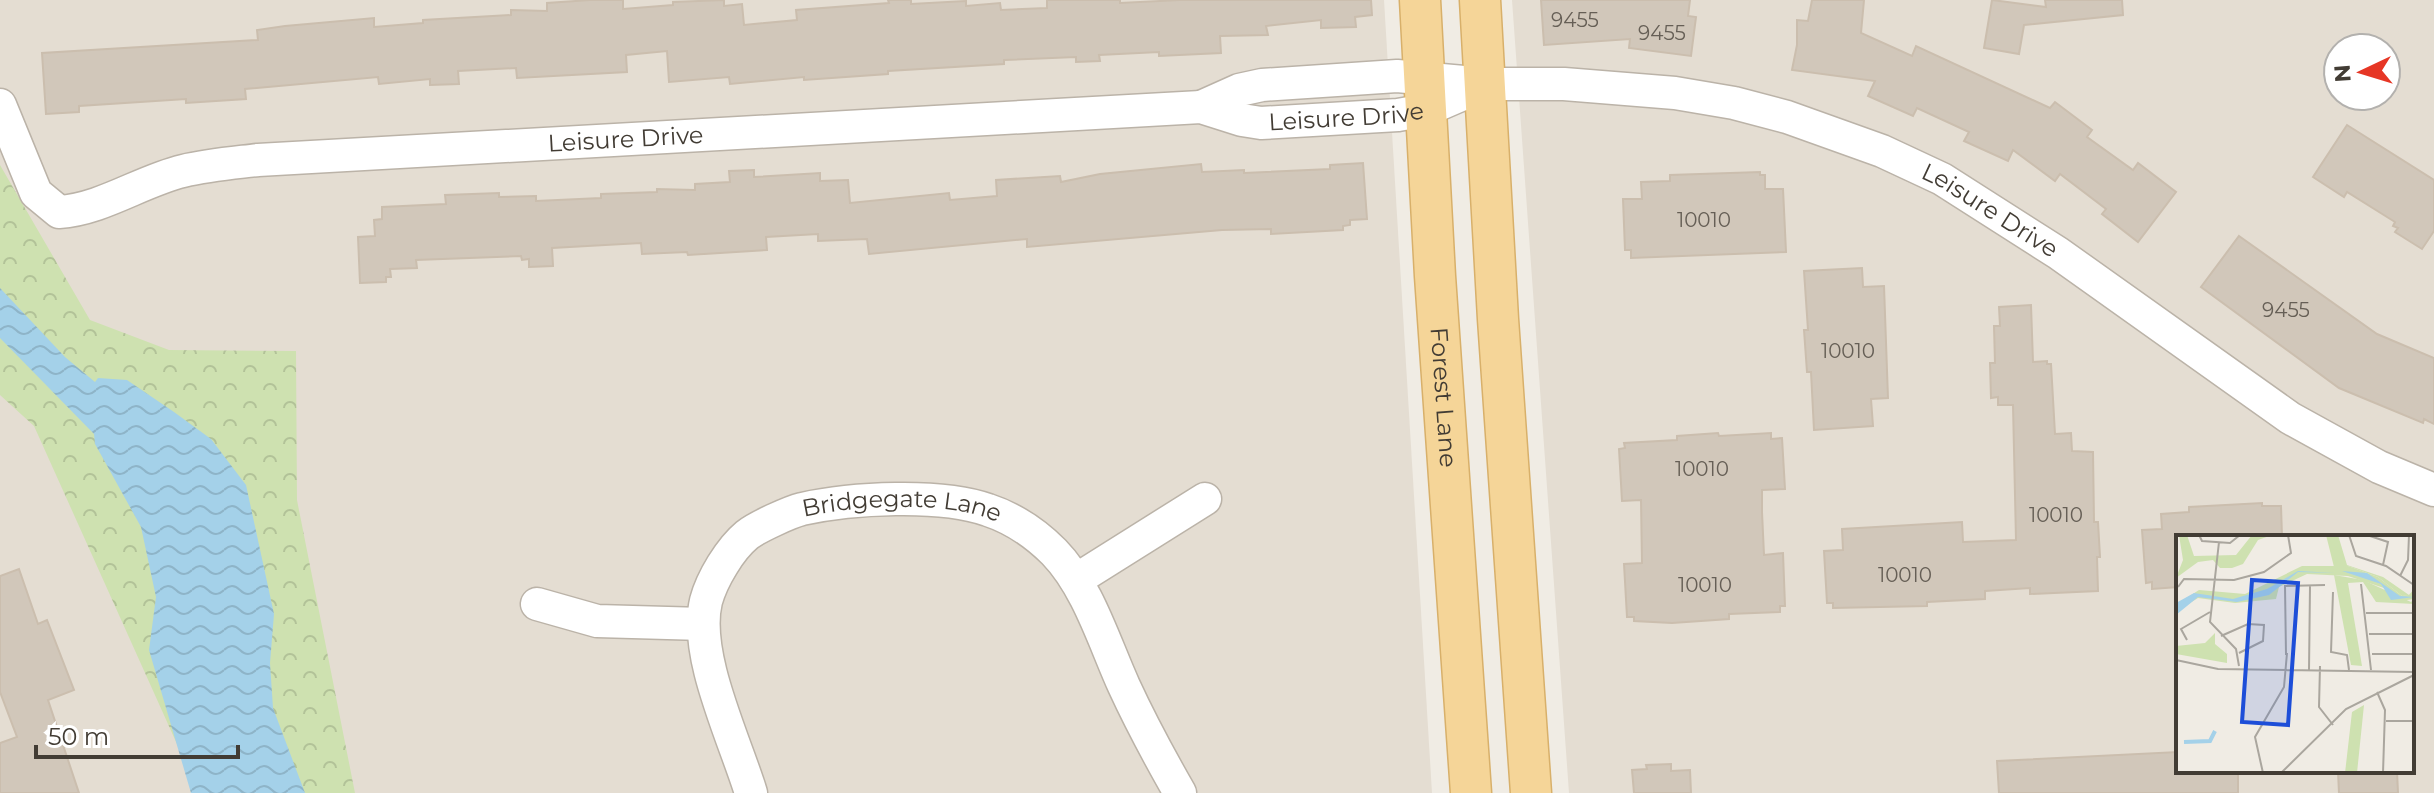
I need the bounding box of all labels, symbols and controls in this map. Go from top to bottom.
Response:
house number: 9455 [1551,8,1599,32]
house number: 9455 [1638,21,1686,45]
north arrow [2322,32,2402,112]
text: N [2328,64,2357,83]
street label: Leisure Drive [1268,96,1426,137]
street label: Leisure Drive [547,120,704,158]
street label: Leisure Drive [1917,157,2064,263]
house number: 10010 [1677,208,1731,232]
house number: 9455 [2262,298,2310,322]
street label: Forest Lane [1425,326,1463,468]
house number: 10010 [1821,339,1875,363]
house number: 10010 [1675,457,1729,481]
street label: Bridgegate Lane [800,484,1006,528]
house number: 10010 [2029,503,2083,527]
inset map [2176,535,2414,773]
house number: 10010 [1878,563,1932,587]
house number: 10010 [1678,573,1732,597]
scale bar [36,709,238,759]
text: 50 m [48,722,109,751]

